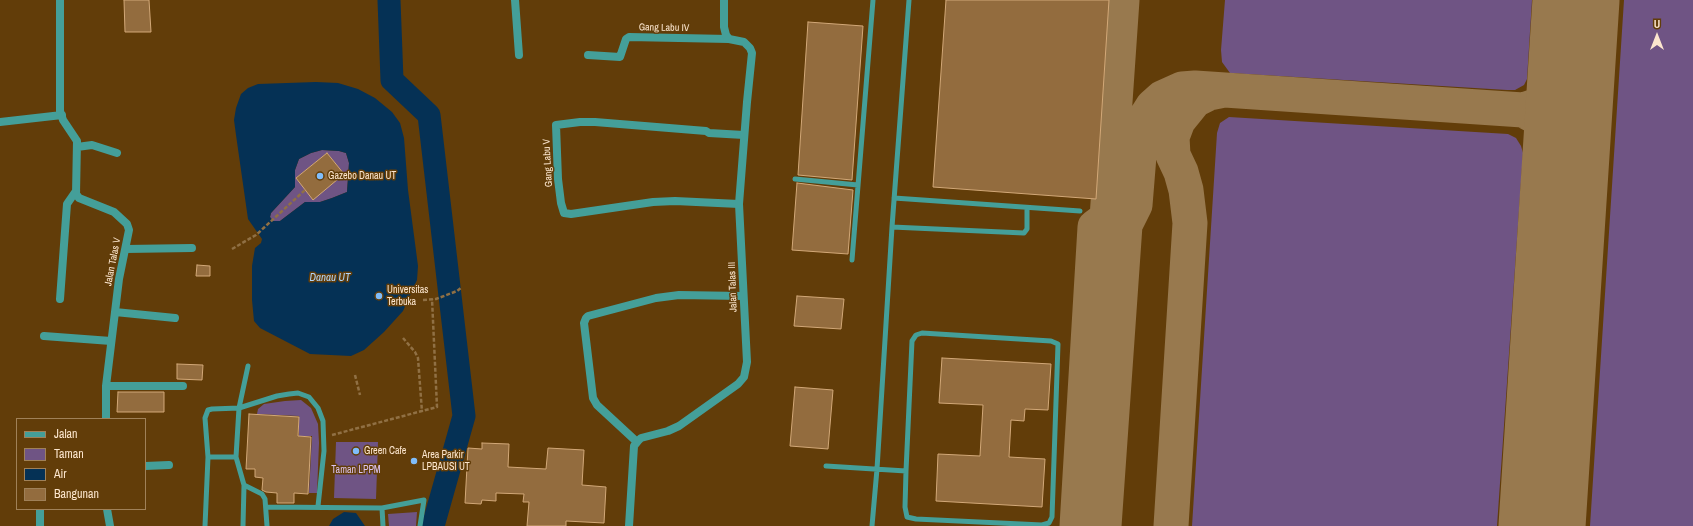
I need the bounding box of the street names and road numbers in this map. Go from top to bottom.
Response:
street label: Gang Labu IV [639,22,689,34]
street label: Gang Labu V [541,139,555,187]
street label: Jalan Talas V [102,237,124,287]
street label: Jalan Talas III [726,262,740,312]

